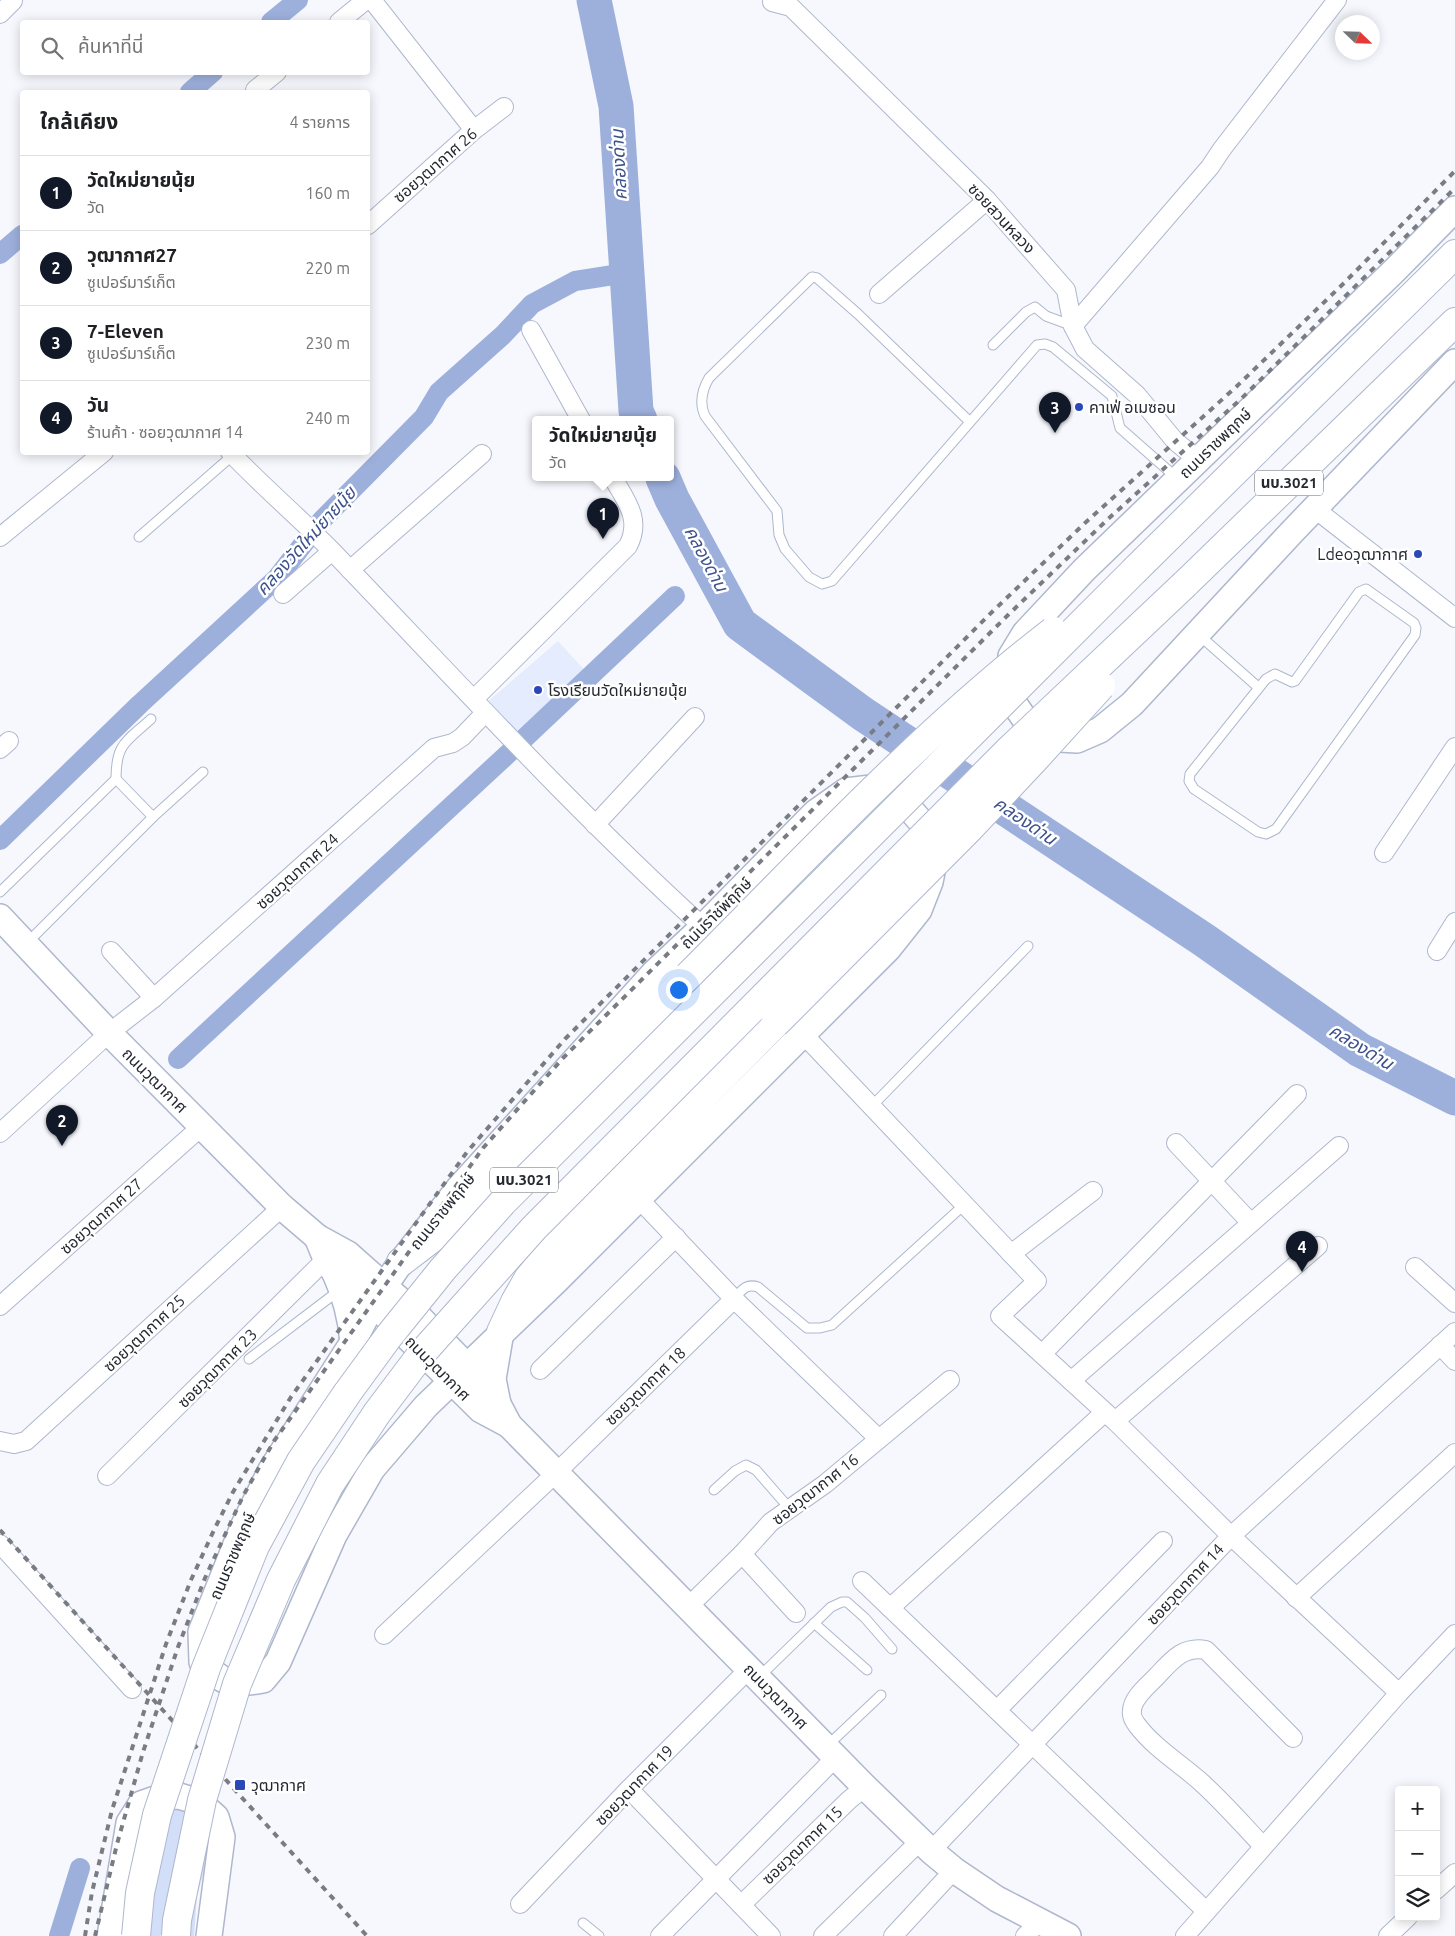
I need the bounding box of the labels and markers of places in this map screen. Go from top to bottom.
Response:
pin: 3 [1039,392,1071,433]
place label: คาเฟ่ อเมซอน [1089,398,1176,416]
marker: คาเฟ่ อเมซอน [1073,401,1085,413]
pin: 1 [587,498,619,539]
place label: Ldeoวุฒากาศ [1317,545,1408,564]
marker: Ldeoวุฒากาศ [1412,548,1424,560]
place label: โรงเรียนวัดใหม่ยายนุ้ย [548,681,687,700]
marker: โรงเรียนวัดใหม่ยายนุ้ย [532,684,544,696]
pin: 2 [46,1105,78,1146]
pin: 4 [1286,1231,1318,1272]
place label: วุฒากาศ [251,1776,306,1795]
marker: วุฒากาศ [233,1778,247,1792]

